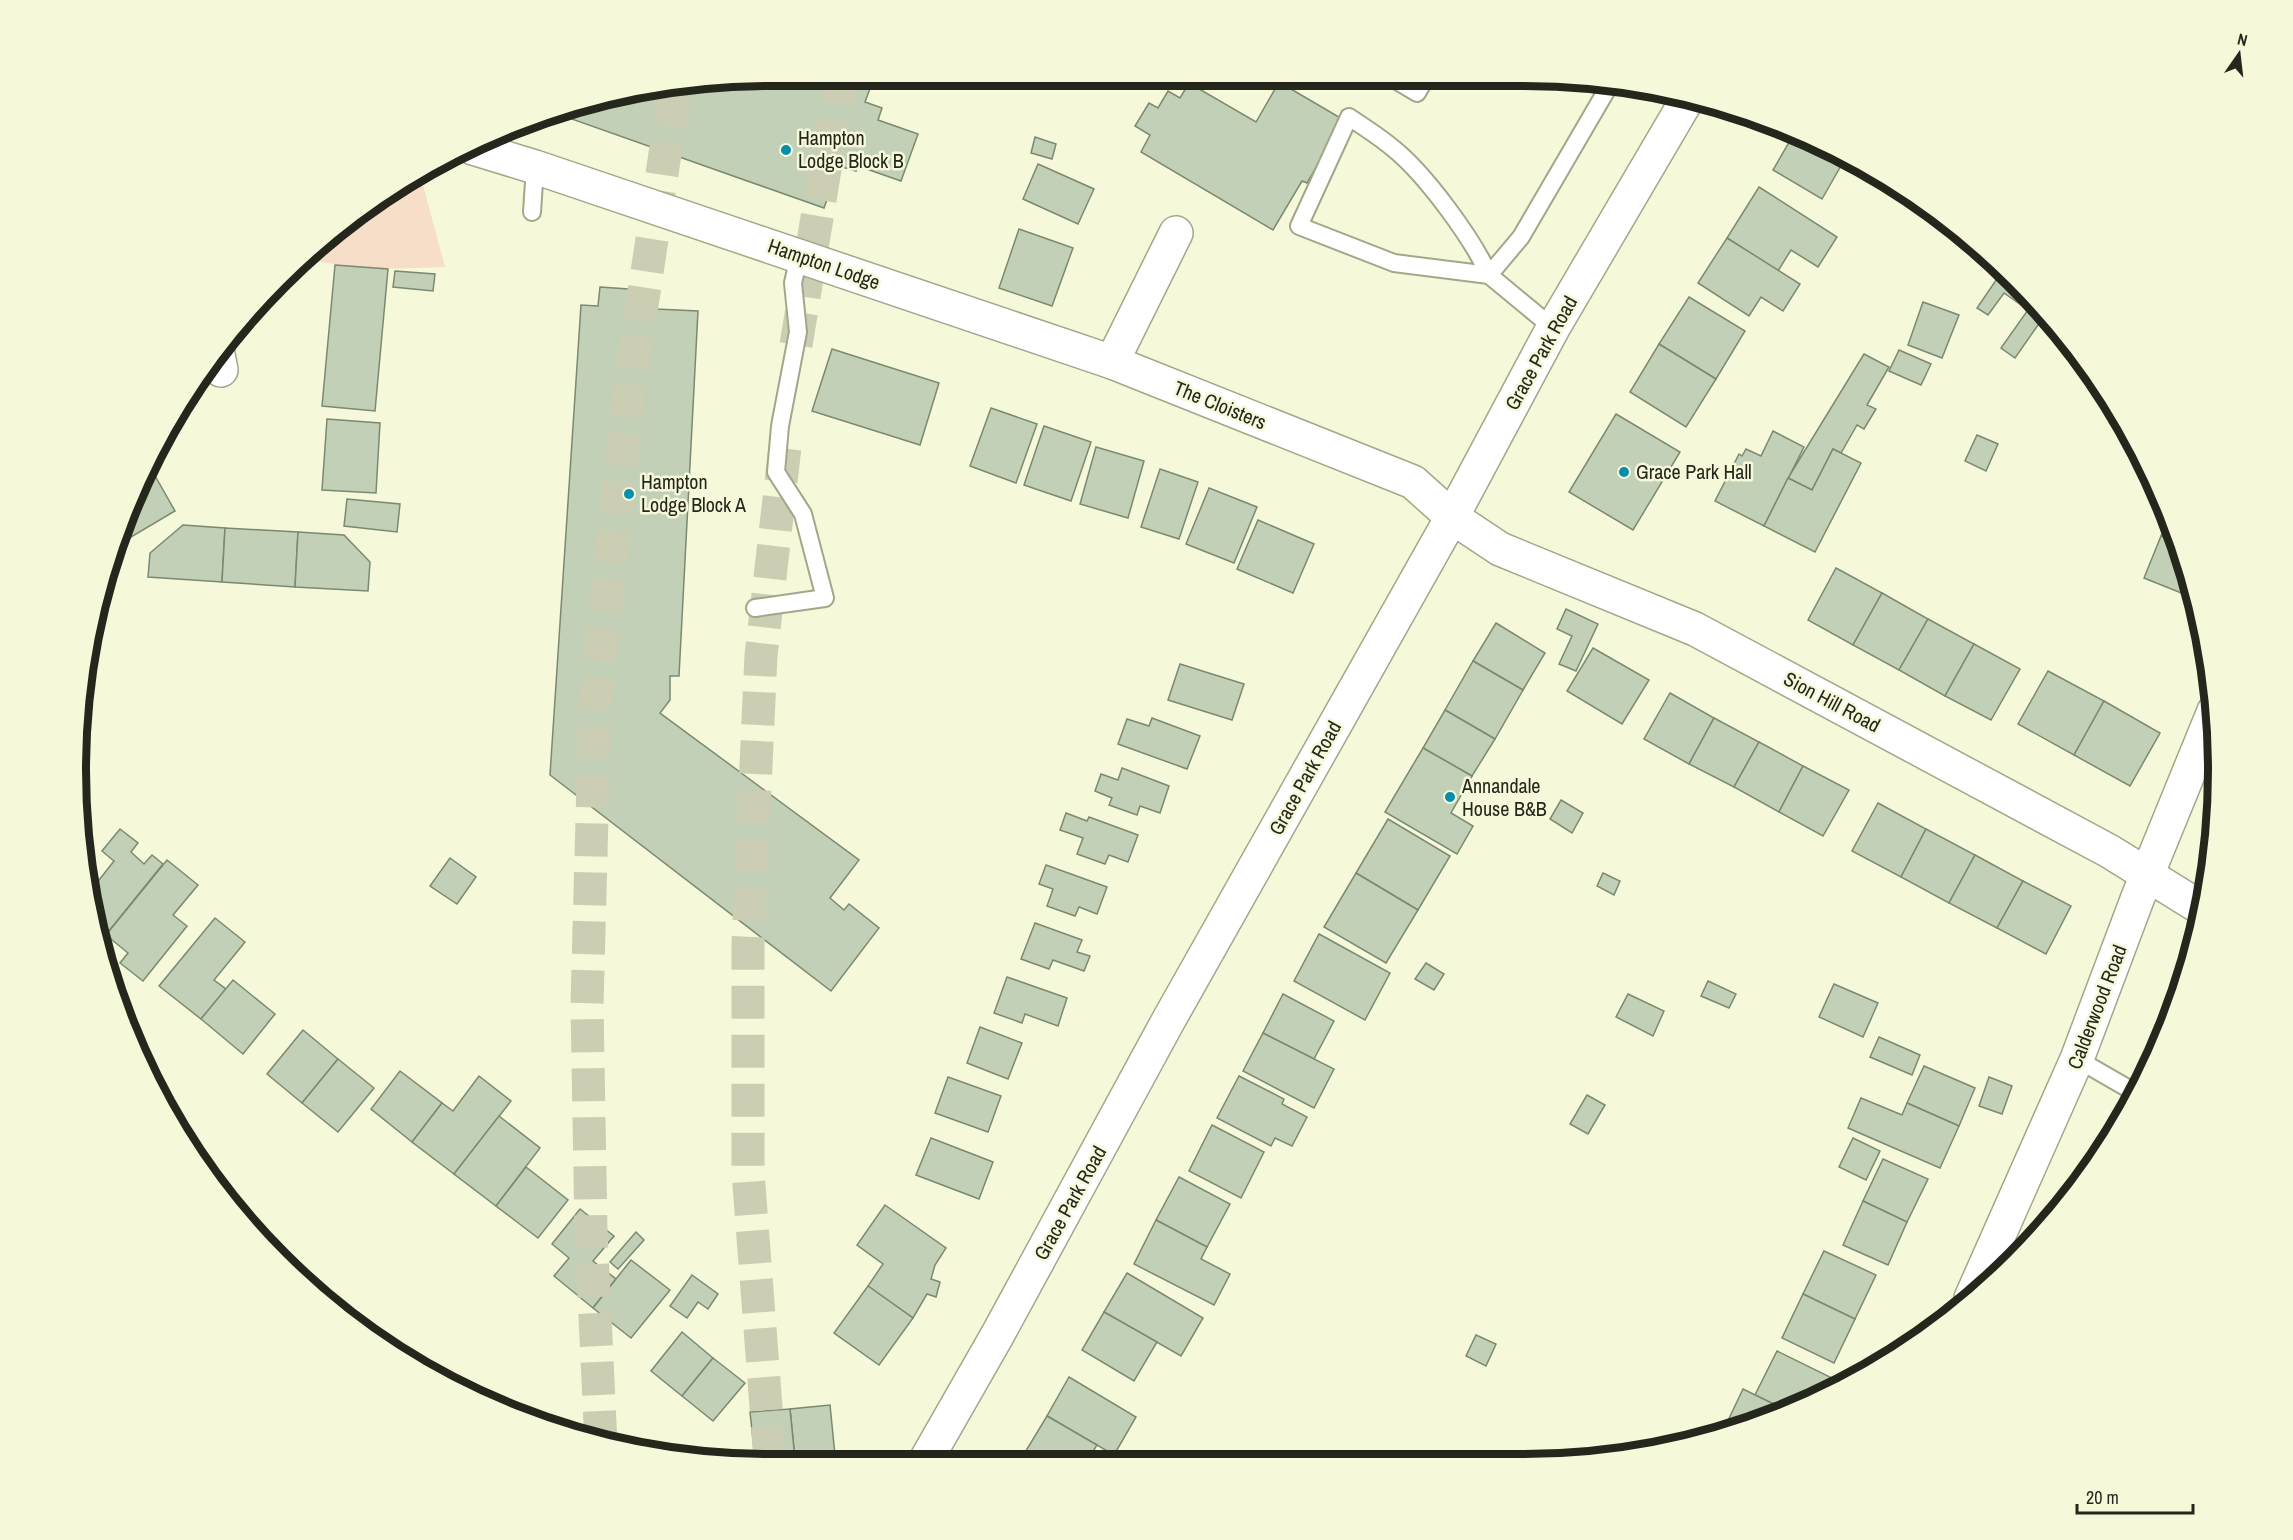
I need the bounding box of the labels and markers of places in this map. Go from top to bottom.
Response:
place label: Hampton Lodge Block B [798,124,904,174]
marker: Hampton Lodge Block B [779,143,793,157]
place label: Grace Park Hall [1636,458,1752,485]
marker: Grace Park Hall [1617,465,1631,479]
place label: Hampton Lodge Block A [641,468,746,518]
marker: Hampton Lodge Block A [622,487,636,501]
place label: Annandale House B&B [1461,772,1547,822]
marker: Annandale House B&B [1443,790,1457,804]

